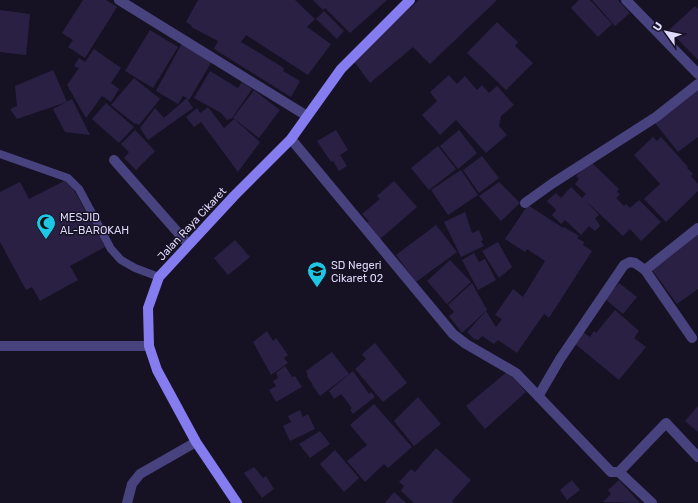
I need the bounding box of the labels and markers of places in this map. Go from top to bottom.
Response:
place label: MESJID AL-BAROKAH [60,211,129,237]
mosque icon: MESJID AL-BAROKAH [35,212,57,240]
place label: SD Negeri Cikaret 02 [331,259,383,285]
school or university icon: SD Negeri Cikaret 02 [306,260,328,288]

